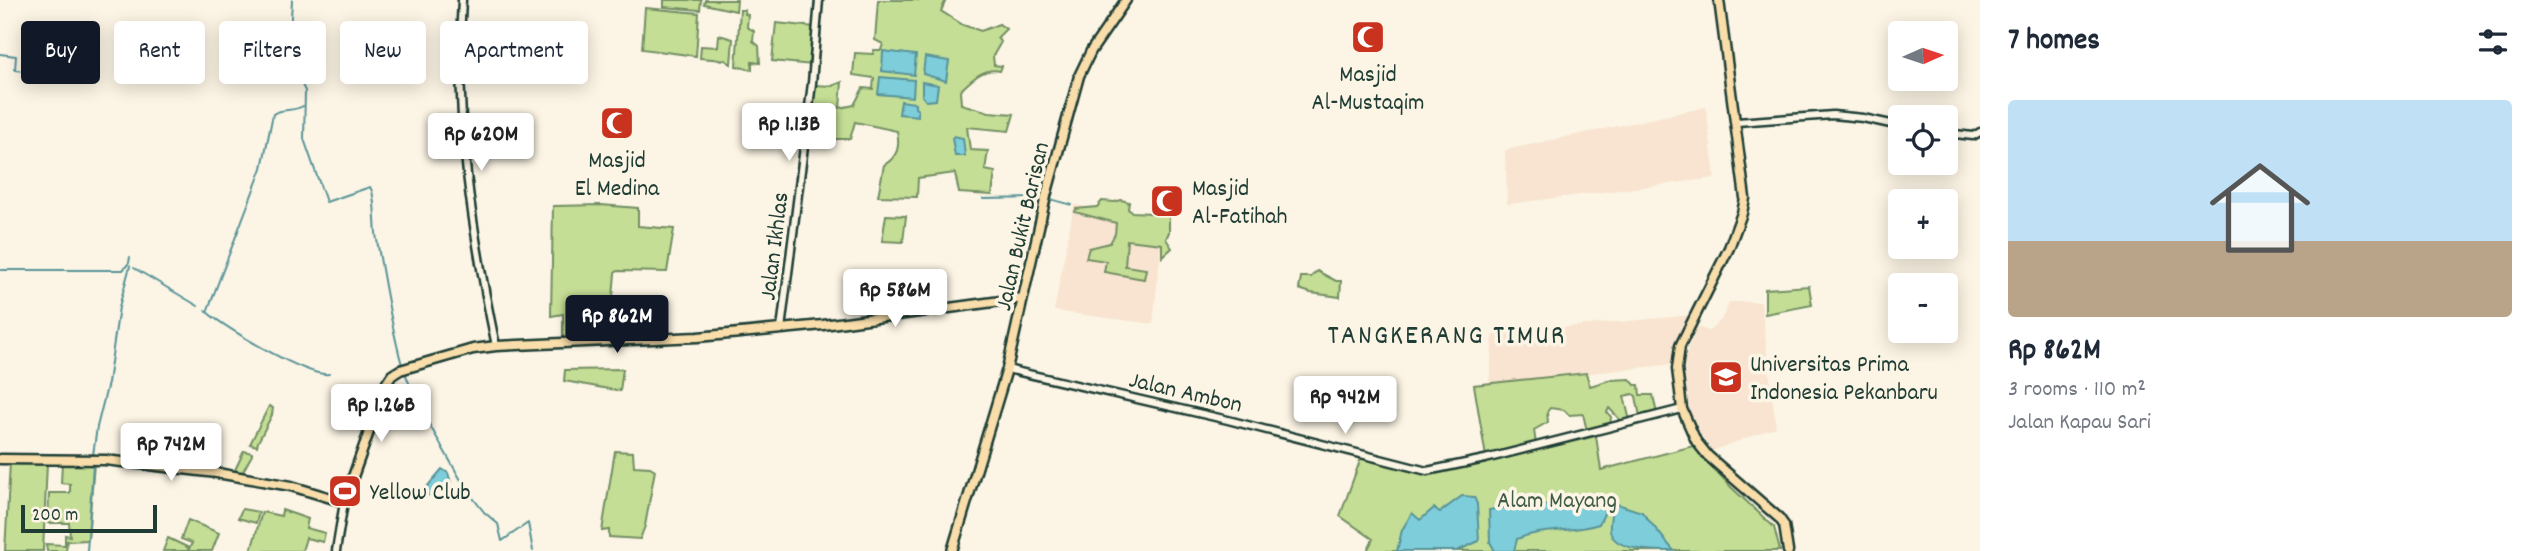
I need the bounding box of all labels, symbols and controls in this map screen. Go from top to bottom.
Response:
mosque icon: Masjid Al-Mustaqim [1349,18,1387,56]
chip: Buy [21,21,100,84]
chip: Rent [114,21,205,84]
chip: Filters [219,21,326,84]
chip: New [340,21,426,84]
chip: Apartment [440,21,588,84]
north arrow [1888,21,1958,91]
map controls [1888,21,1958,343]
text: 7 homes [2008,21,2100,64]
icon: filters [2474,23,2512,61]
place label: Masjid Al-Mustaqim [1311,59,1425,121]
mosque icon: Masjid El Medina [598,104,636,142]
pin: Rp 1.13B [717,104,861,163]
button: locate [1888,105,1958,175]
text: Rp 1.13B [758,109,820,142]
pin: Rp 620M [416,114,546,173]
text: Rp 620M [444,119,518,152]
street label: Jalan Bukit Barisan [988,139,1060,314]
place label: Masjid El Medina [575,145,660,207]
icon: home [2197,145,2323,271]
place label: Masjid Al-Fatihah [1192,173,1287,235]
mosque icon: Masjid Al-Fatihah [1148,182,1186,220]
button: + [1888,189,1958,259]
street label: Jalan Ikhlas [752,190,799,302]
pin: Rp 586M [830,270,960,329]
button: − [1888,273,1958,343]
text: Rp 586M [859,275,931,308]
pin: Rp 862M [552,296,682,355]
text: Rp 862M [581,301,653,334]
district label: TANGKERANG TIMUR [1328,318,1566,358]
text: Rp 862M [2008,331,2101,374]
place label: Universitas Prima Indonesia Pekanbaru [1750,349,1938,411]
school or university icon: Universitas Prima Indonesia Pekanbaru [1707,358,1745,396]
street label: Jalan Ambon [1125,364,1245,423]
text: 3 rooms · 110 m² [2008,374,2146,407]
pin: Rp 942M [1280,376,1410,436]
text: Rp 942M [1310,382,1380,415]
pin: Rp 1.26B [309,384,453,444]
text: Rp 1.26B [347,390,415,423]
text: Jalan Kapau Sari [2008,407,2151,440]
pin: Rp 742M [106,424,236,483]
text: Rp 742M [137,429,205,462]
sports icon: Yellow Club [326,472,364,510]
place label: Yellow Club [370,477,471,511]
park label: Alam Mayang [1497,485,1617,519]
scale bar [21,502,158,534]
text: 200 m [32,503,78,530]

